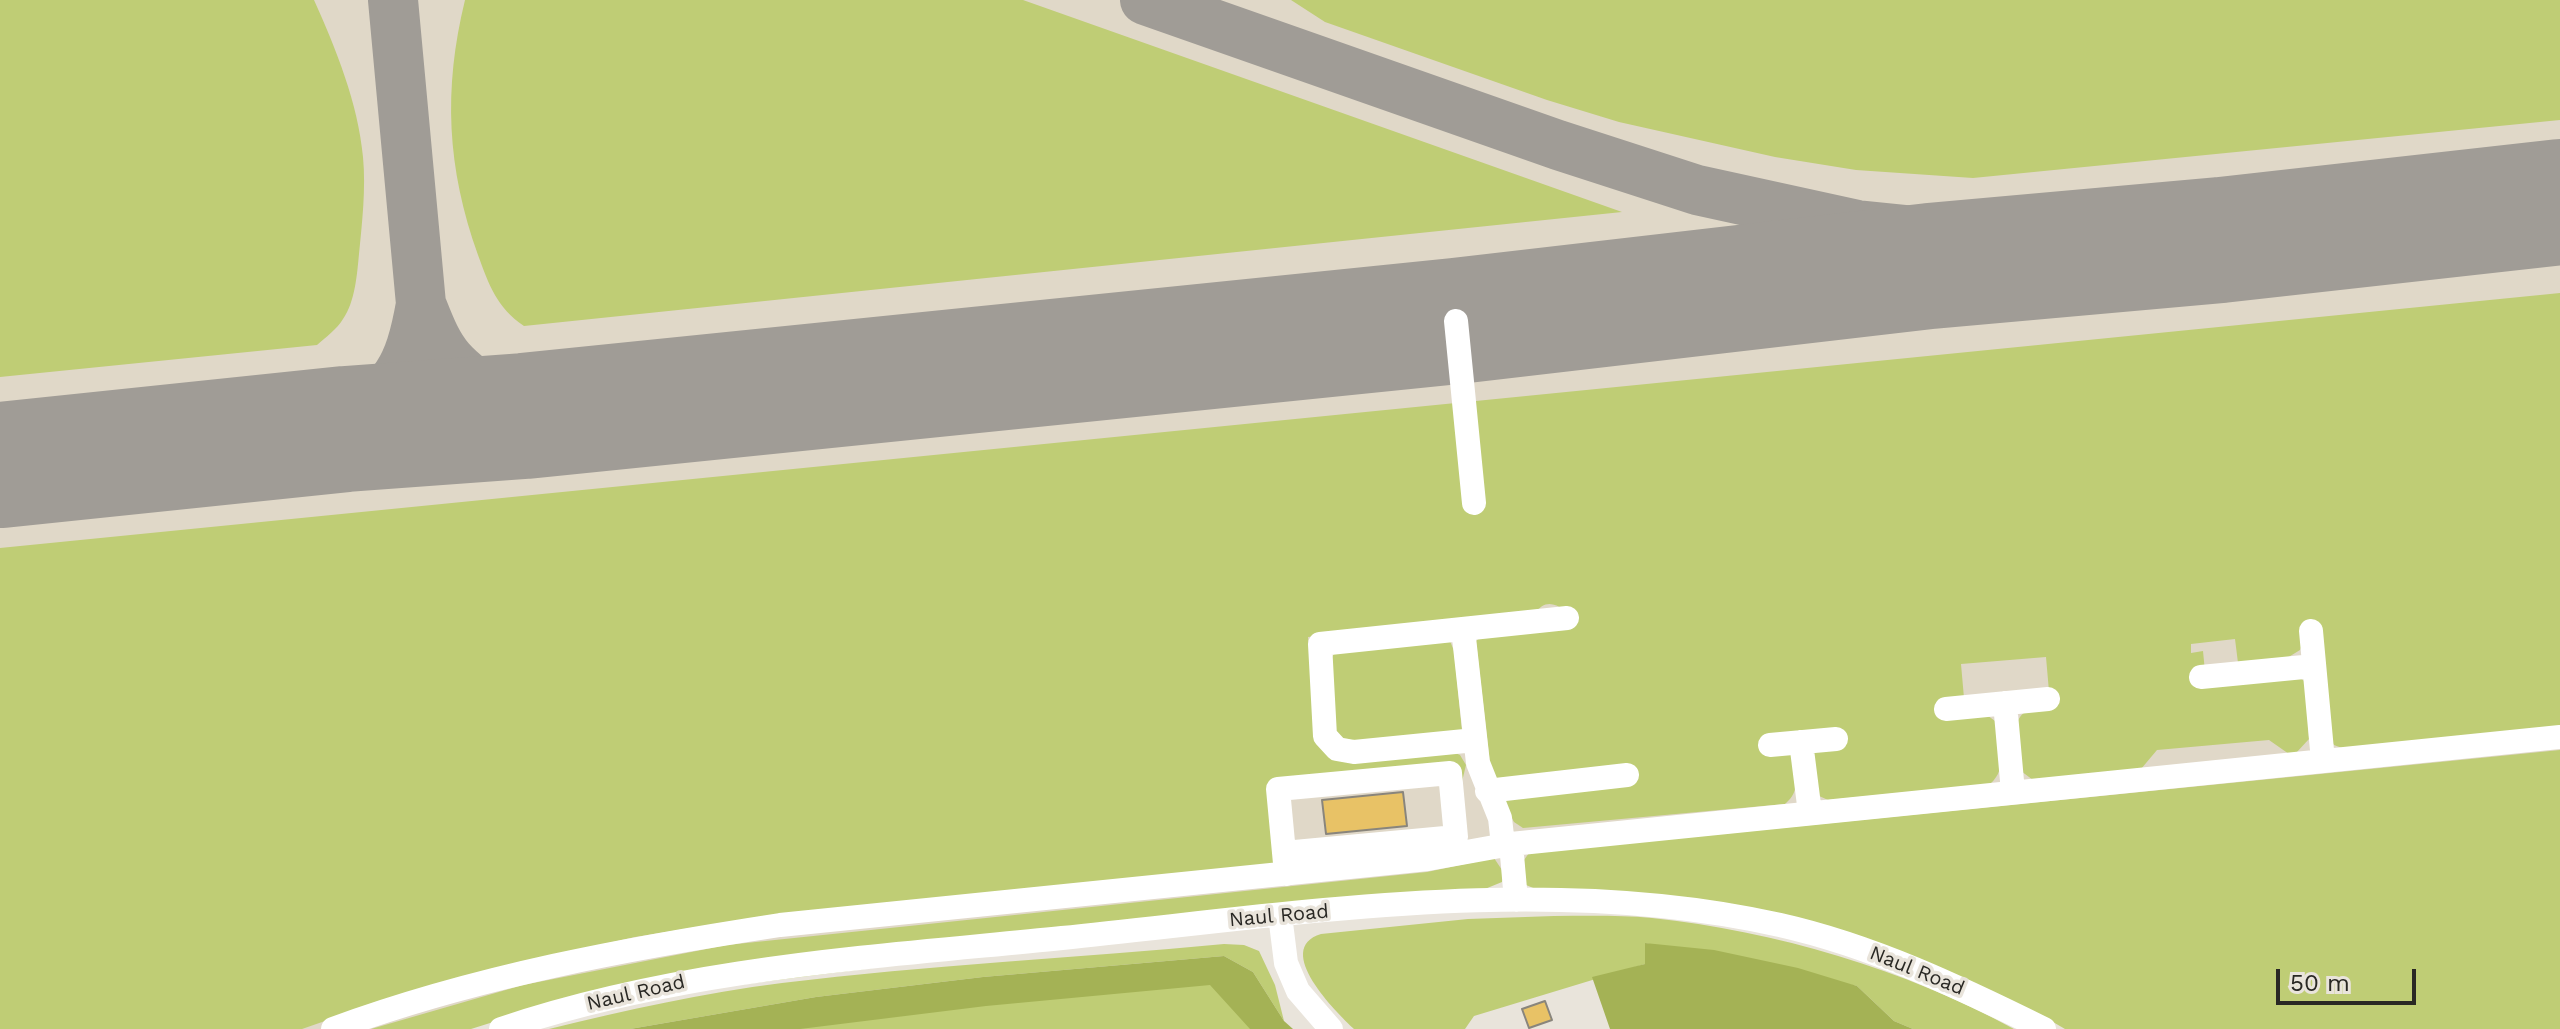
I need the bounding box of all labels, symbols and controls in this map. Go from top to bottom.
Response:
street label: Naul Road [1228,900,1330,932]
street label: Naul Road [1866,941,1968,1001]
scale bar [2280,953,2420,1003]
text: 50 m [2290,969,2350,997]
street label: Naul Road [585,970,687,1016]

